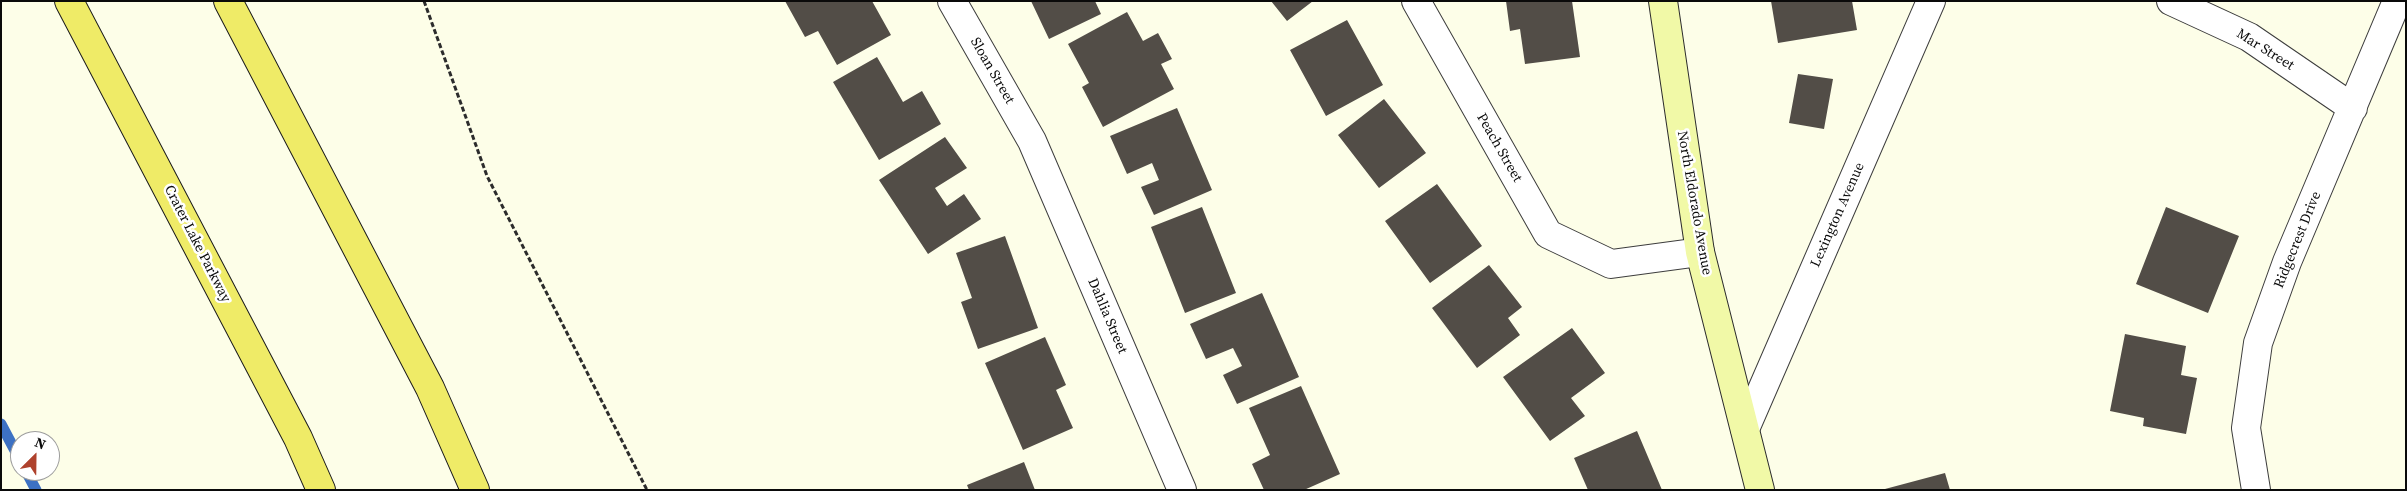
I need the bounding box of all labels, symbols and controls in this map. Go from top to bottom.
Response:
street label: Mar Street [2233,26,2297,74]
street label: Sloan Street [966,35,1018,107]
street label: Peach Street [1473,111,1525,185]
street label: North Eldorado Avenue [1673,130,1715,276]
street label: Lexington Avenue [1807,160,1869,270]
street label: Crater Lake Parkway [160,183,234,305]
street label: Ridgecrest Drive [2271,189,2325,291]
street label: Dahlia Street [1084,276,1130,356]
north arrow [10,431,60,481]
text: N [32,432,49,454]

